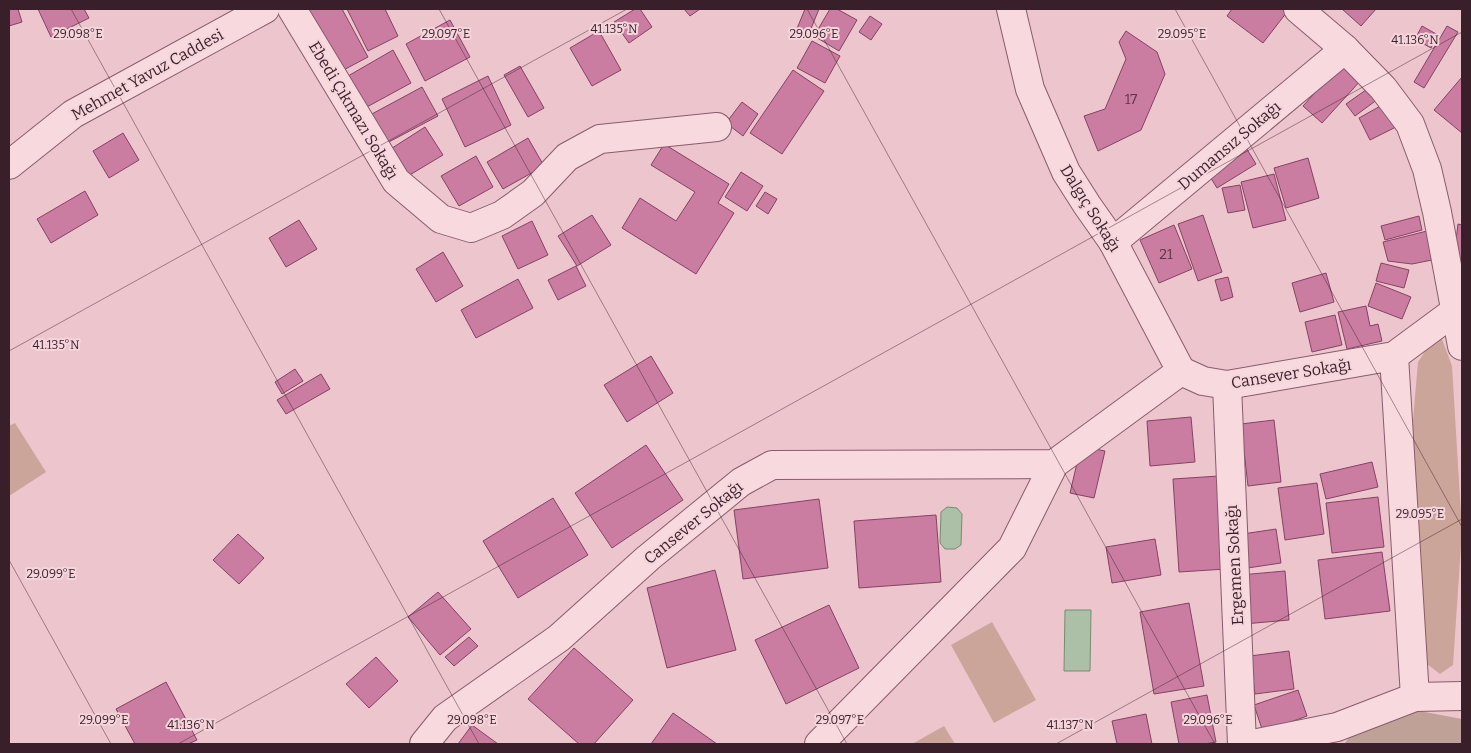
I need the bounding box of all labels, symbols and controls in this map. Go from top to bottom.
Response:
text: 41.135°N [591,22,638,36]
street label: Mehmet Yavuz Caddesi [68,25,227,124]
text: 29.098°E [53,27,103,41]
text: 29.097°E [422,27,470,41]
text: 29.096°E [790,27,838,41]
text: 29.095°E [1158,27,1206,41]
text: 41.136°N [1391,33,1439,47]
street label: Ebedi Çıkmazı Sokağı [305,38,403,183]
house number: 17 [1125,91,1137,108]
street label: Dumansız Sokağı [1174,97,1285,194]
street label: Dalgıç Sokağı [1056,161,1125,255]
house number: 21 [1159,246,1173,263]
text: 41.135°N [33,338,80,352]
street label: Cansever Sokağı [1230,355,1353,392]
street label: Cansever Sokağı [640,477,747,568]
street label: Ergemen Sokağı [1222,504,1247,626]
text: 29.095°E [1396,507,1444,521]
text: 29.099°E [26,567,76,581]
text: 29.099°E [79,713,129,727]
text: 29.098°E [447,713,497,727]
text: 29.097°E [816,713,864,727]
text: 29.096°E [1184,713,1232,727]
text: 41.136°N [167,718,215,732]
text: 41.137°N [1046,718,1094,732]

